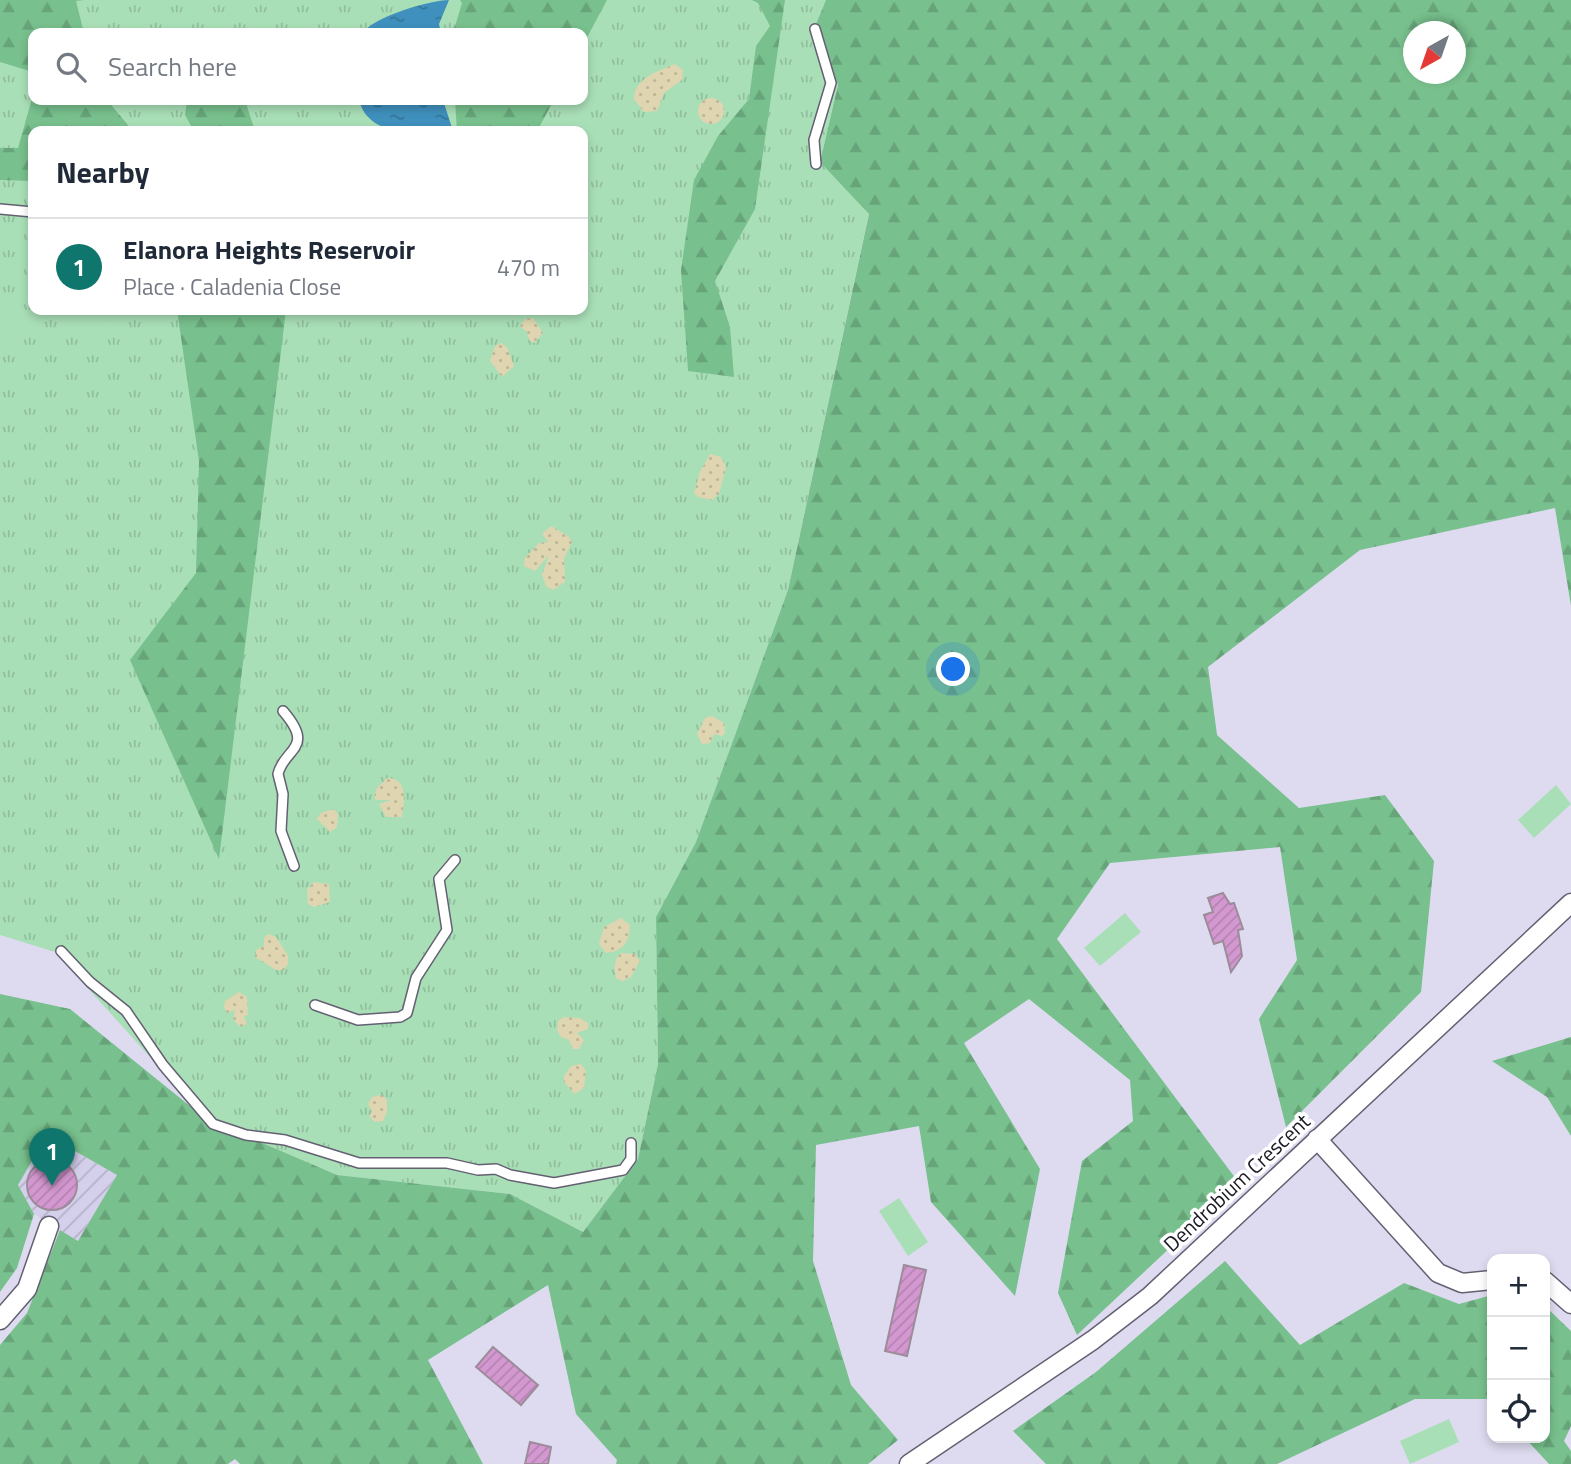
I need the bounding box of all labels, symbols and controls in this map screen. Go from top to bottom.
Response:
north arrow [1403,21,1466,84]
search box [28,28,588,105]
text: Search here [108,47,237,86]
icon: search [52,48,90,86]
text: Nearby [56,149,149,195]
text: Elanora Heights Reservoir [123,230,415,269]
text: 1 [73,250,85,285]
text: 470 m [497,250,560,285]
text: Place · Caladenia Close [123,269,341,304]
your location [936,652,970,686]
street label: Dendrobium Crescent [1156,1105,1317,1259]
pin: 1 [29,1128,75,1186]
map controls [1487,1254,1550,1443]
button: + [1487,1254,1550,1317]
button: − [1487,1317,1550,1380]
button: locate [1487,1380,1550,1443]

